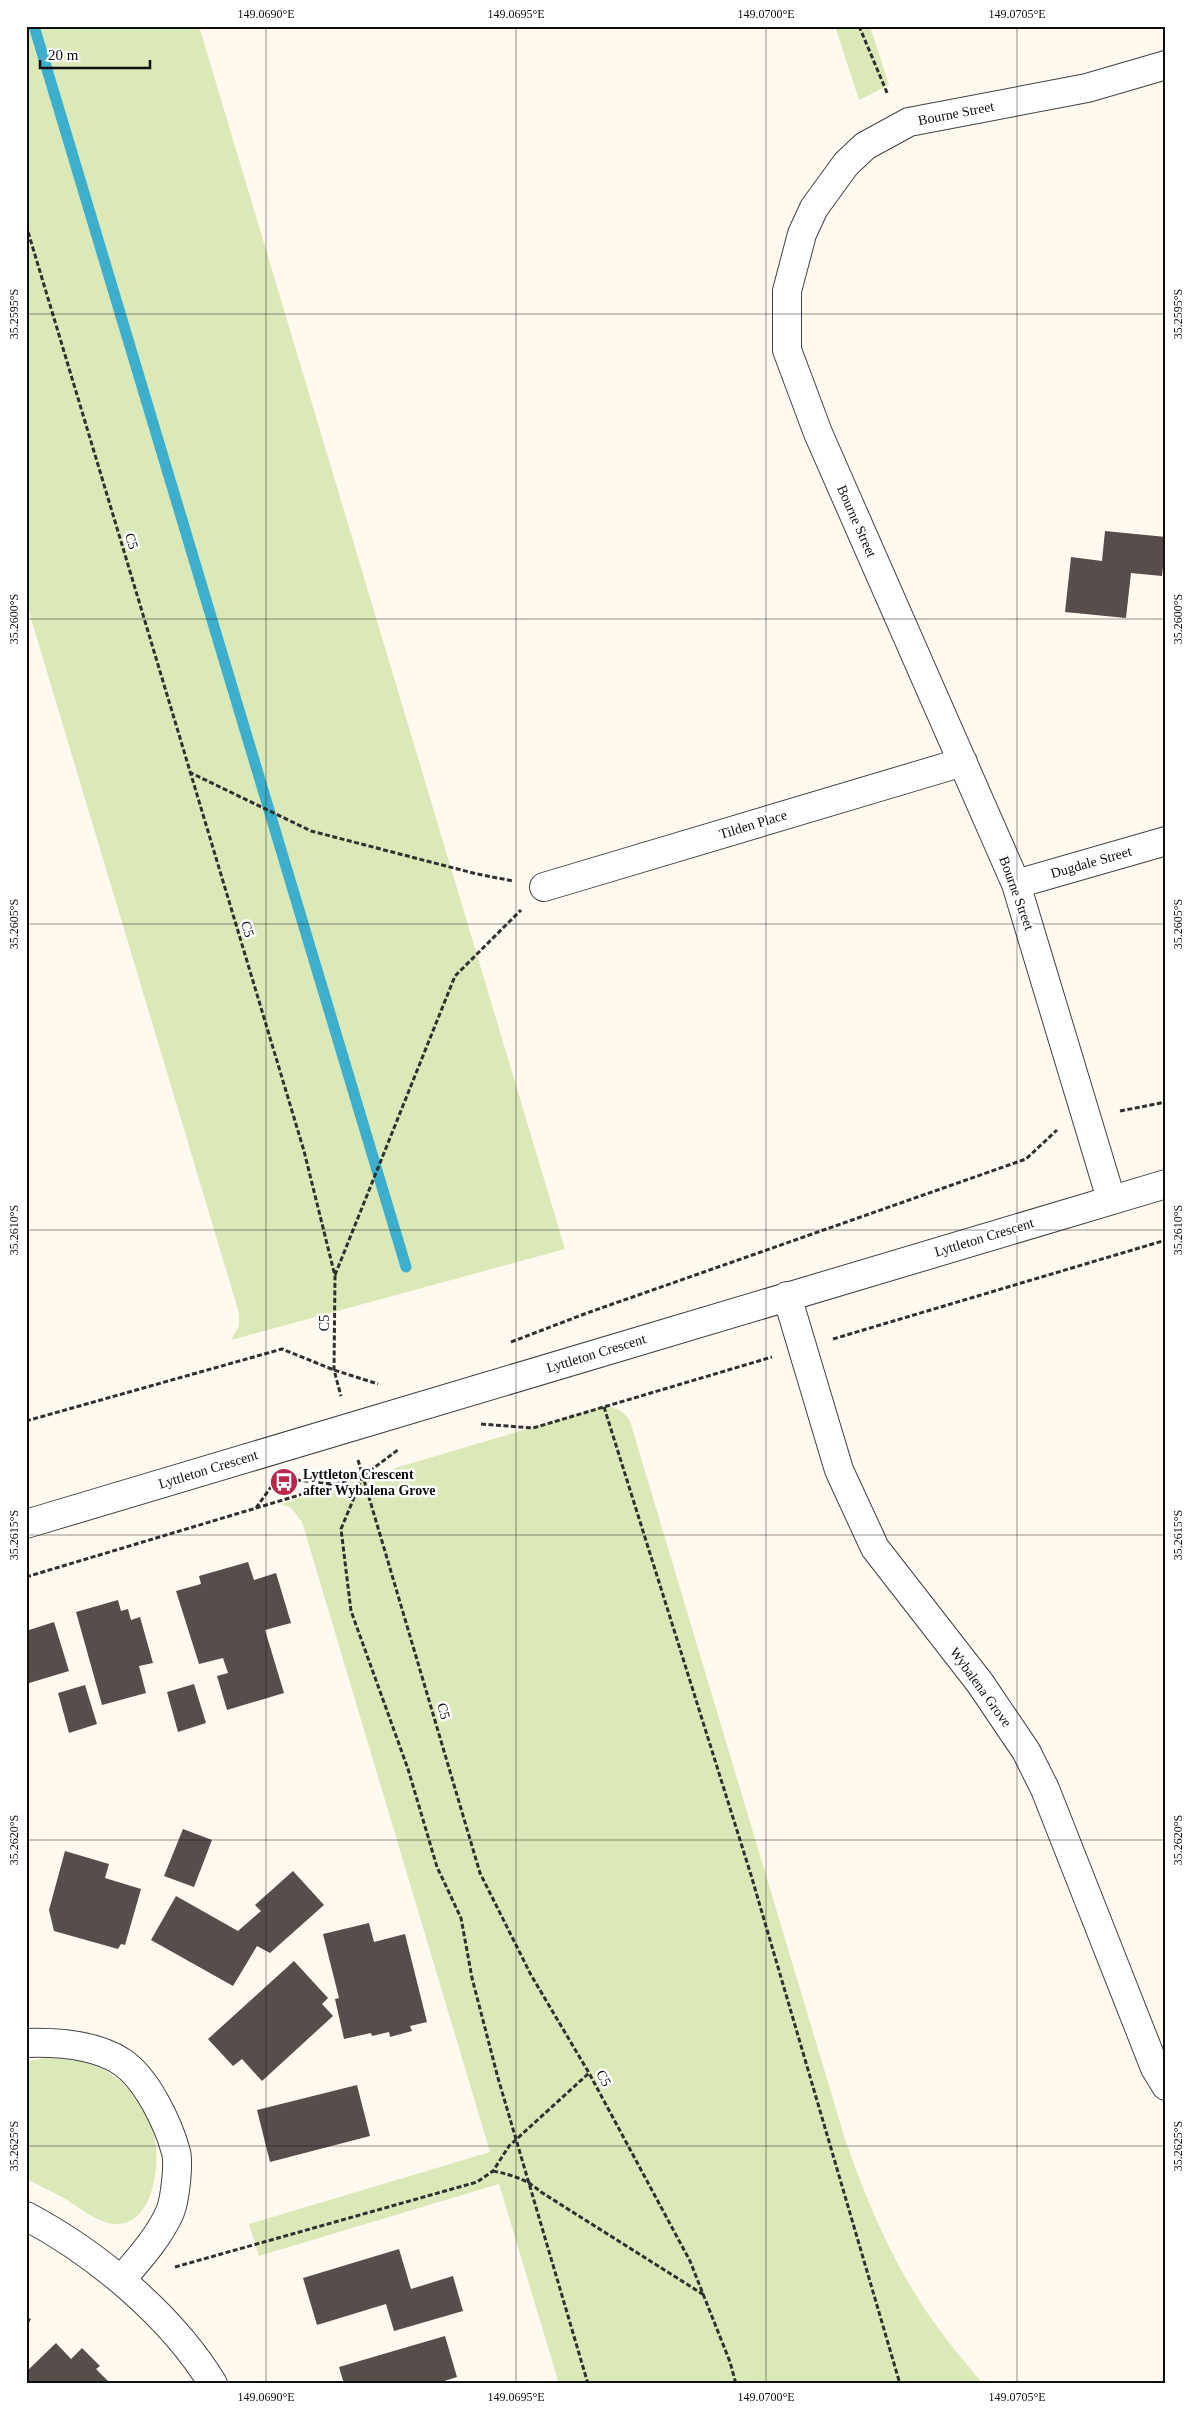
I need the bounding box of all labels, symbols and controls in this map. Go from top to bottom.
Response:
text: 149.0690°E [237,7,295,21]
text: 149.0695°E [487,7,545,21]
text: 149.0700°E [737,7,795,21]
text: 149.0705°E [988,7,1046,21]
scale bar [40,38,150,70]
text: 20 m [48,47,79,63]
street label: Bourne Street [917,99,996,128]
text: 35.2595°S [7,289,21,339]
text: 35.2595°S [1171,289,1185,339]
street label: Bourne Street [834,483,879,560]
street label: C5 [122,531,141,551]
text: 35.2600°S [7,594,21,644]
text: 35.2600°S [1171,594,1185,644]
street label: Tilden Place [718,807,789,842]
street label: Dugdale Street [1049,844,1133,881]
street label: Bourne Street [996,854,1037,932]
text: 35.2605°S [7,899,21,949]
text: 35.2605°S [1171,899,1185,949]
street label: C5 [238,919,257,939]
text: 35.2610°S [7,1205,21,1255]
text: 35.2610°S [1171,1205,1185,1255]
street label: Lyttleton Crescent [933,1215,1036,1260]
street label: C5 [317,1315,332,1331]
street label: Lyttleton Crescent [545,1331,648,1376]
street label: Lyttleton Crescent [157,1447,260,1492]
bus stop icon: Lyttleton Crescent after Wybalena Grove [269,1467,299,1497]
place label: Lyttleton Crescent after Wybalena Grove [303,1467,435,1498]
text: 35.2615°S [7,1510,21,1560]
text: 35.2615°S [1171,1510,1185,1560]
street label: Wybalena Grove [947,1645,1014,1730]
street label: C5 [434,1701,453,1721]
text: 35.2620°S [7,1815,21,1865]
text: 35.2620°S [1171,1815,1185,1865]
street label: C5 [593,2067,614,2089]
text: 35.2625°S [7,2121,21,2171]
text: 35.2625°S [1171,2121,1185,2171]
text: 149.0690°E [237,2390,295,2404]
text: 149.0695°E [487,2390,545,2404]
text: 149.0700°E [737,2390,795,2404]
text: 149.0705°E [988,2390,1046,2404]

